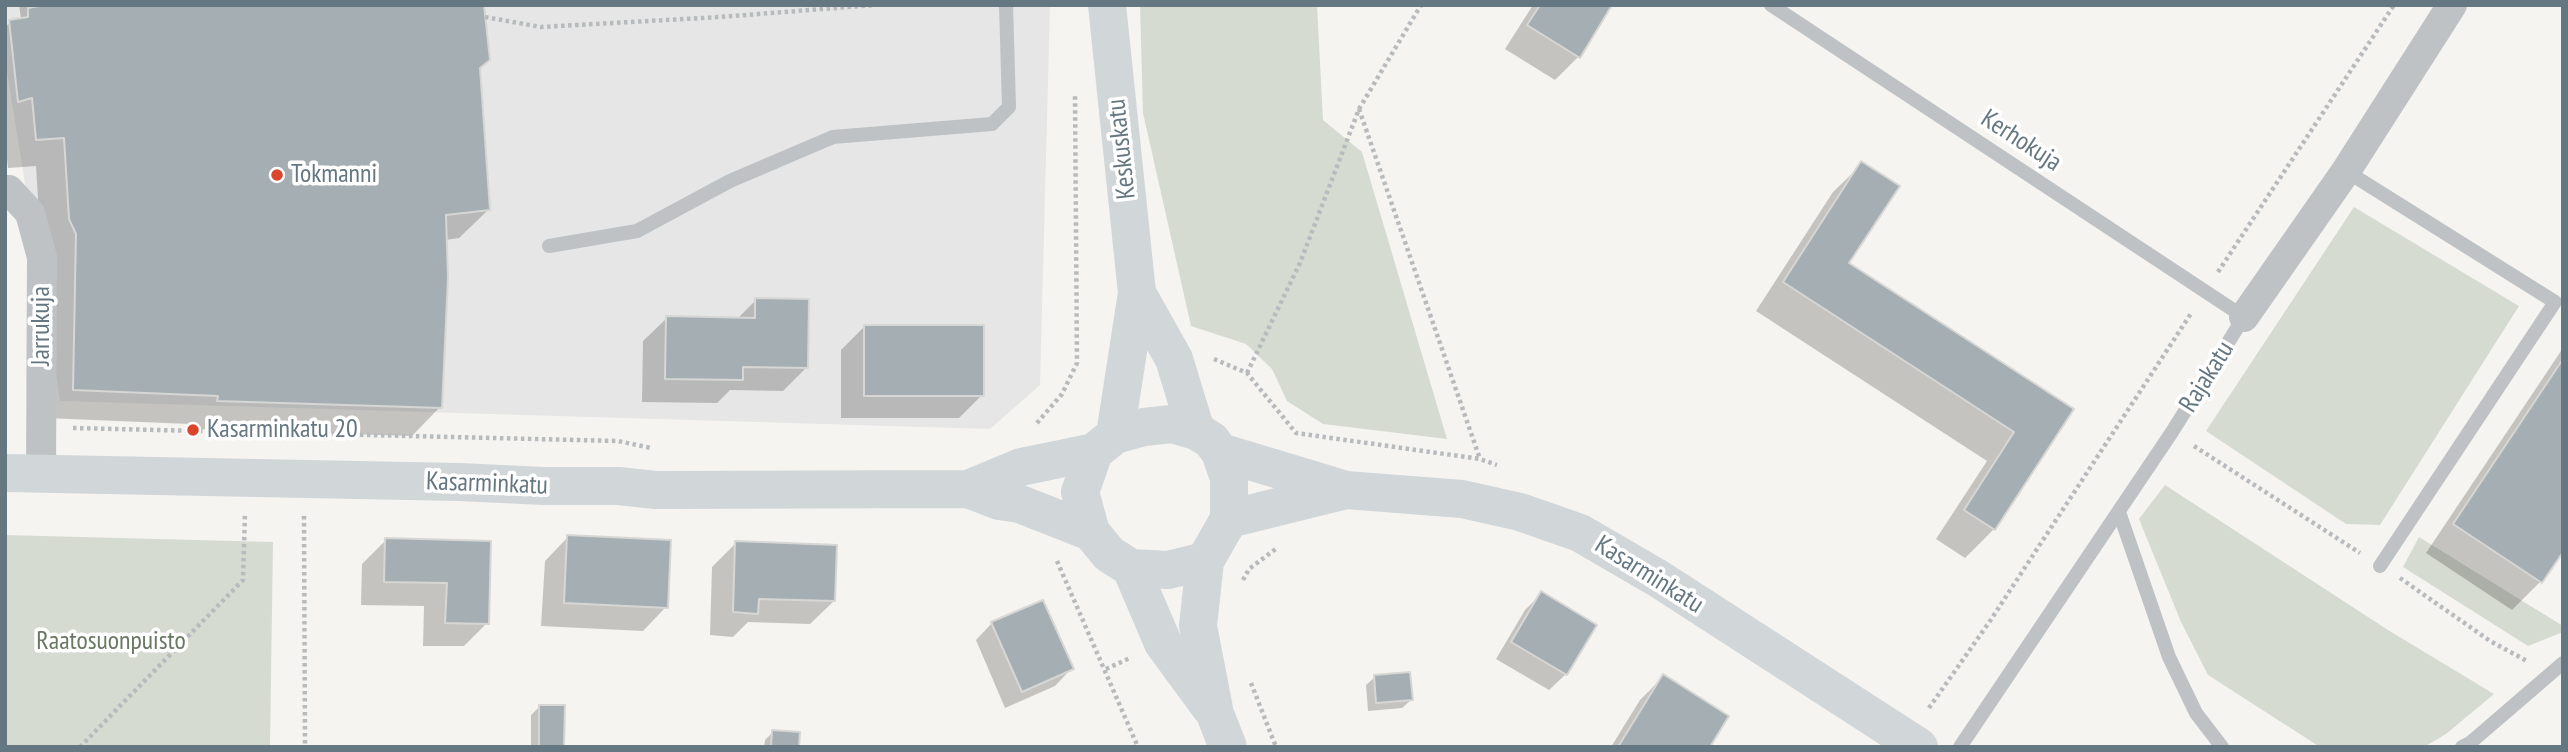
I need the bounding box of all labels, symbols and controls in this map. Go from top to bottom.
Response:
street label: Keskuskatu [1101,97,1143,201]
street label: Kerhokuja [1975,103,2067,179]
place label: Tokmanni [291,159,377,191]
marker: Tokmanni [269,167,285,183]
street label: Jarrukuja [26,286,58,366]
street label: Rajakatu [2173,336,2241,418]
place label: Kasarminkatu 20 [207,414,358,446]
marker: Kasarminkatu 20 [185,422,201,438]
street label: Kasarminkatu [426,466,548,502]
street label: Kasarminkatu [1589,529,1709,621]
park label: Raatosuonpuisto [36,626,186,658]

